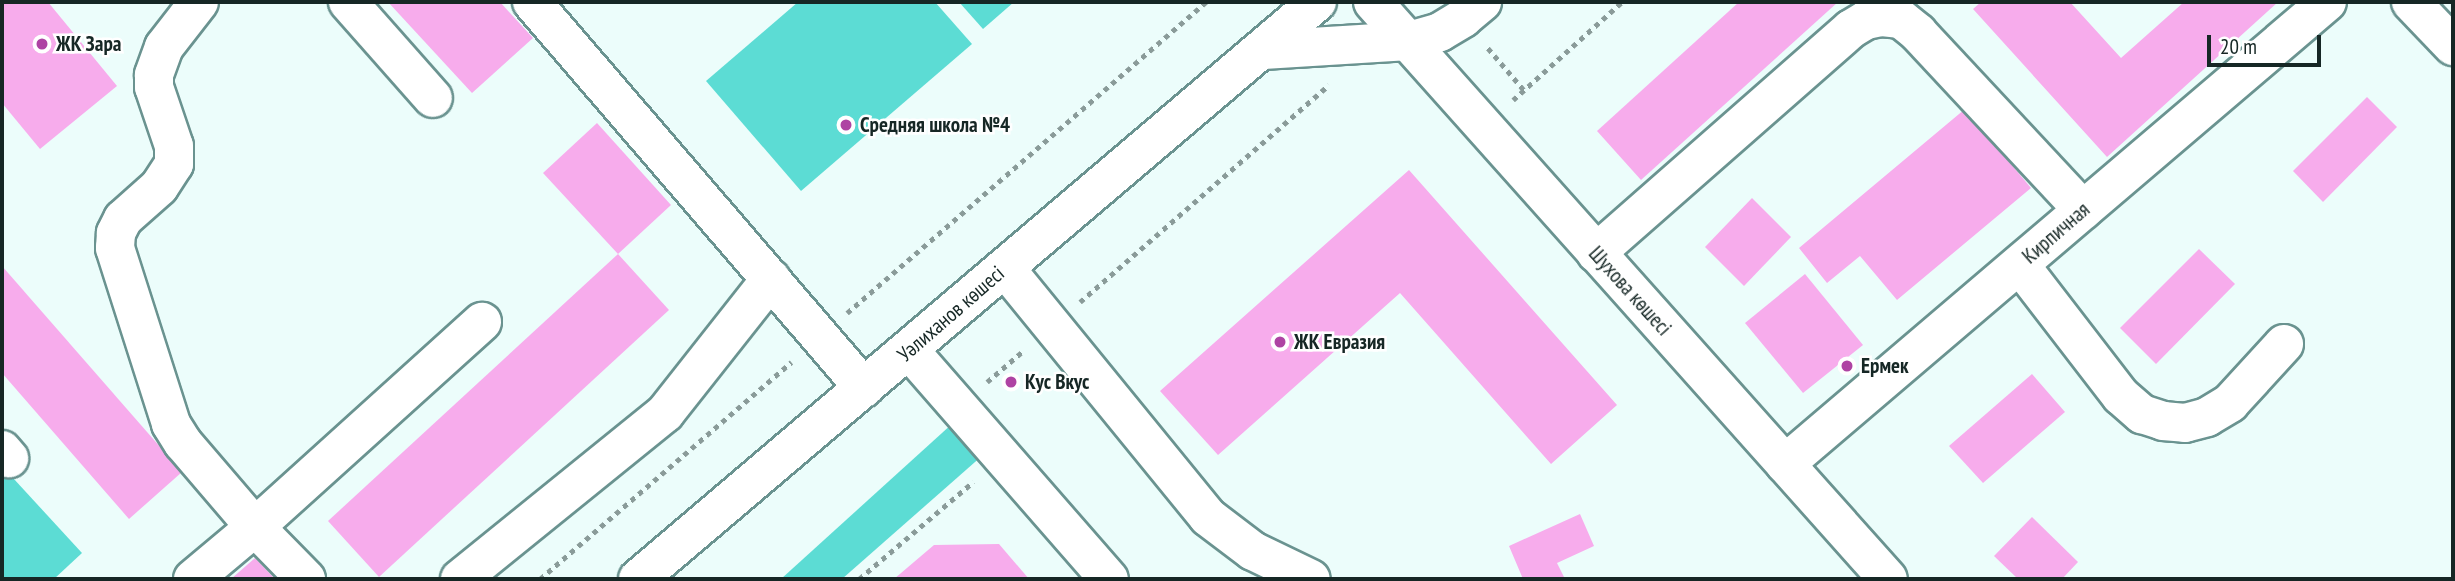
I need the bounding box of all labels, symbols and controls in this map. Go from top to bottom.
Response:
scale bar [2210,21,2324,65]
place label: ЖК Зара [56,31,122,57]
text: 20 m [2220,33,2257,60]
marker: ЖК Зара [34,36,50,52]
place label: Средняя школа №4 [860,112,1010,138]
marker: Средняя школа №4 [838,117,854,133]
street label: Кирпичная [2017,197,2095,269]
street label: Шухова көшесі [1583,241,1677,341]
street label: Уәлиханов көшесі [893,261,1009,367]
place label: ЖК Евразия [1294,329,1386,355]
marker: ЖК Евразия [1272,334,1288,350]
place label: Ермек [1861,353,1909,379]
marker: Ермек [1839,358,1855,374]
place label: Кус Вкус [1025,369,1090,395]
marker: Кус Вкус [1003,374,1019,390]

